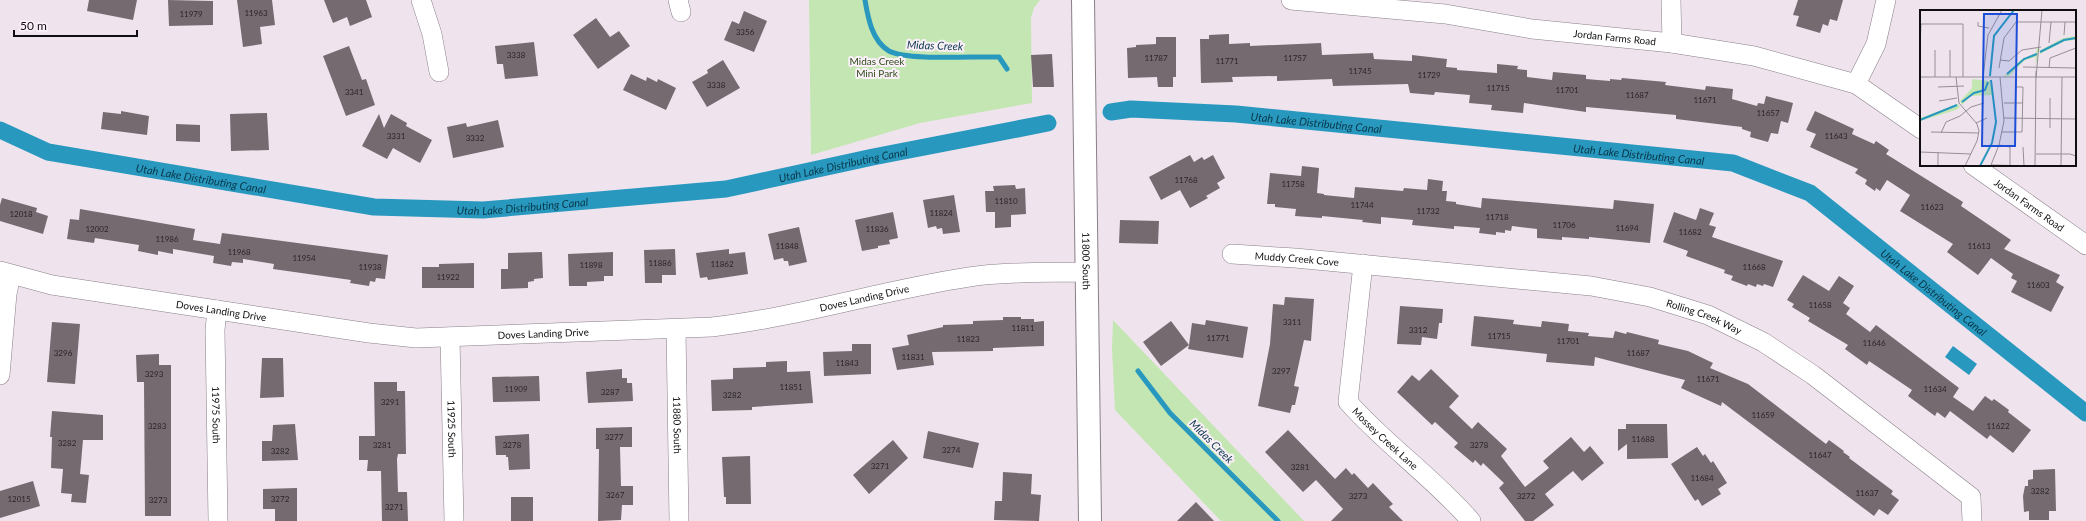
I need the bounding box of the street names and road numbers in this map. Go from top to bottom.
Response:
street label: Jordan Farms Road [1573,27,1656,47]
street label: Jordan Farms Road [1992,176,2067,234]
street label: 11800 South [1080,232,1093,290]
street label: Muddy Creek Cove [1254,249,1339,268]
street label: Doves Landing Drive [818,282,910,314]
street label: Rolling Creek Way [1665,296,1745,337]
street label: Doves Landing Drive [175,298,267,323]
street label: Doves Landing Drive [497,326,589,341]
street label: 11975 South [210,386,223,444]
street label: 11880 South [671,396,684,454]
street label: 11925 South [445,400,459,458]
street label: Mossey Creek Lane [1350,405,1421,472]

